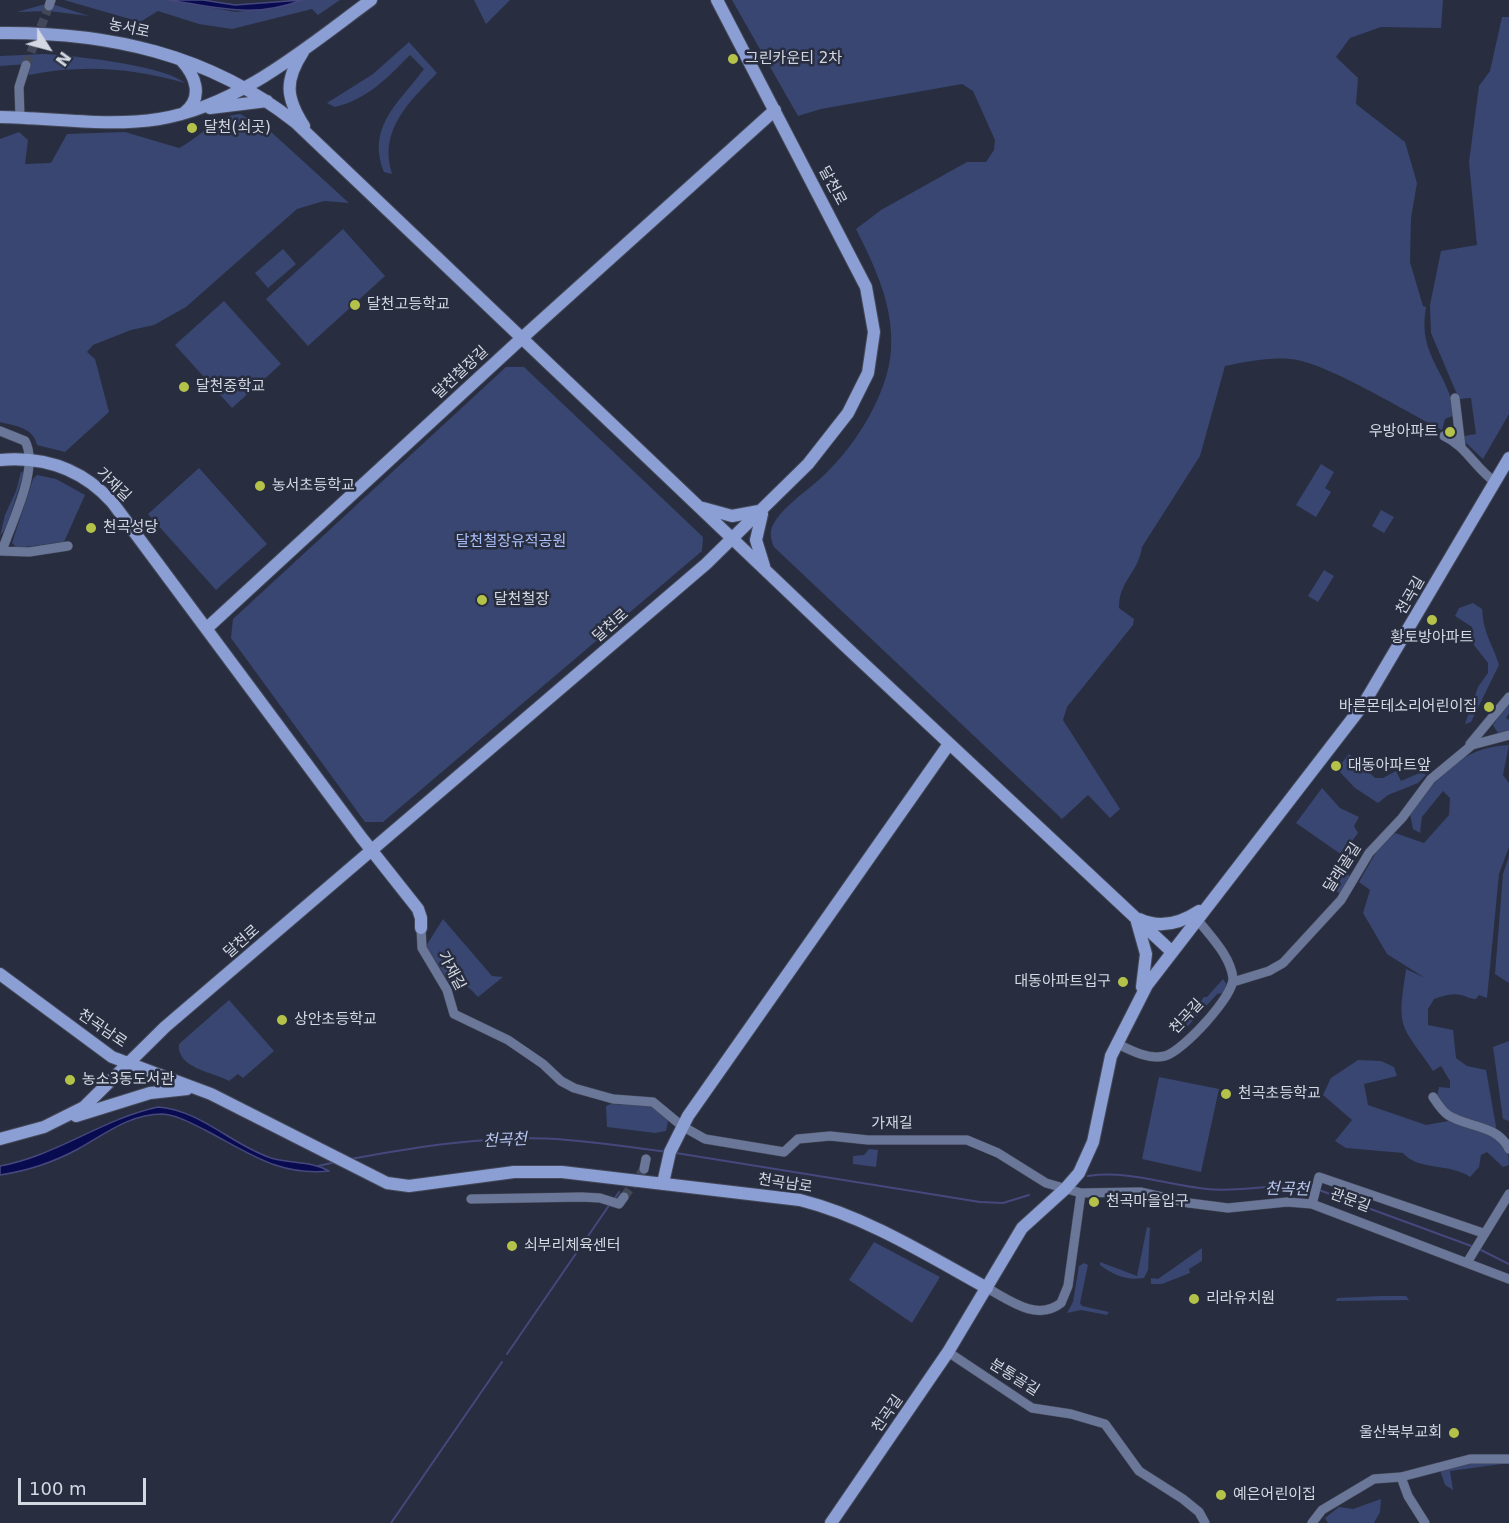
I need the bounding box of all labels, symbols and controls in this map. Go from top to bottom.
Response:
street label: 농서로 [107,16,151,42]
north arrow [18,18,78,78]
text: N [51,48,75,70]
place label: 그린카운티 2차 [745,50,842,68]
marker: 그린카운티 2차 [726,52,740,66]
place label: 달천(쇠곳) [204,119,271,137]
marker: 달천(쇠곳) [185,121,199,135]
street label: 달천로 [814,163,850,209]
place label: 달천고등학교 [367,296,450,314]
marker: 달천고등학교 [348,298,362,312]
street label: 달천철장길 [430,343,492,403]
place label: 달천중학교 [196,378,265,396]
marker: 달천중학교 [177,380,191,394]
place label: 우방아파트 [1369,423,1438,441]
marker: 우방아파트 [1443,425,1457,439]
street label: 가재길 [92,464,134,506]
place label: 농서초등학교 [272,477,355,495]
marker: 농서초등학교 [253,479,267,493]
place label: 천곡성당 [103,519,158,537]
marker: 천곡성당 [84,521,98,535]
park label: 달천철장유적공원 [456,533,566,551]
street label: 천곡길 [1393,574,1429,618]
place label: 달천철장 [494,591,549,609]
marker: 달천철장 [475,593,489,607]
street label: 달천로 [589,606,633,646]
marker: 황토방아파트 [1425,613,1439,627]
place label: 황토방아파트 [1391,629,1473,647]
place label: 바른몬테소리어린이집 [1339,698,1477,716]
marker: 바른몬테소리어린이집 [1482,700,1496,714]
place label: 대동아파트앞 [1348,757,1431,775]
marker: 대동아파트앞 [1329,759,1343,773]
street label: 달래골길 [1320,840,1366,896]
street label: 달천로 [220,922,264,962]
street label: 가재길 [433,948,469,994]
place label: 대동아파트입구 [1014,973,1111,991]
marker: 대동아파트입구 [1116,975,1130,989]
street label: 천곡길 [1166,996,1208,1038]
street label: 천곡남로 [74,1006,130,1052]
place label: 상안초등학교 [294,1011,377,1029]
marker: 상안초등학교 [275,1013,289,1027]
place label: 농소3동도서관 [82,1071,174,1089]
marker: 농소3동도서관 [63,1073,77,1087]
place label: 천곡초등학교 [1238,1085,1321,1103]
marker: 천곡초등학교 [1219,1087,1233,1101]
street label: 가재길 [871,1115,913,1133]
water label: 천곡천 [482,1130,528,1152]
street label: 천곡남로 [756,1171,814,1197]
water label: 천곡천 [1265,1180,1309,1200]
street label: 관문길 [1327,1185,1373,1217]
place label: 천곡마을입구 [1106,1193,1189,1211]
marker: 천곡마을입구 [1087,1195,1101,1209]
place label: 쇠부리체육센터 [524,1237,621,1255]
marker: 쇠부리체육센터 [505,1239,519,1253]
place label: 리라유치원 [1206,1290,1275,1308]
marker: 리라유치원 [1187,1292,1201,1306]
street label: 분통골길 [986,1356,1042,1400]
street label: 천곡길 [869,1392,907,1436]
place label: 울산북부교회 [1359,1424,1442,1442]
marker: 울산북부교회 [1447,1426,1461,1440]
scale bar [21,1466,148,1504]
text: 100 m [29,1478,87,1499]
place label: 예은어린이집 [1233,1486,1316,1504]
marker: 예은어린이집 [1214,1488,1228,1502]

